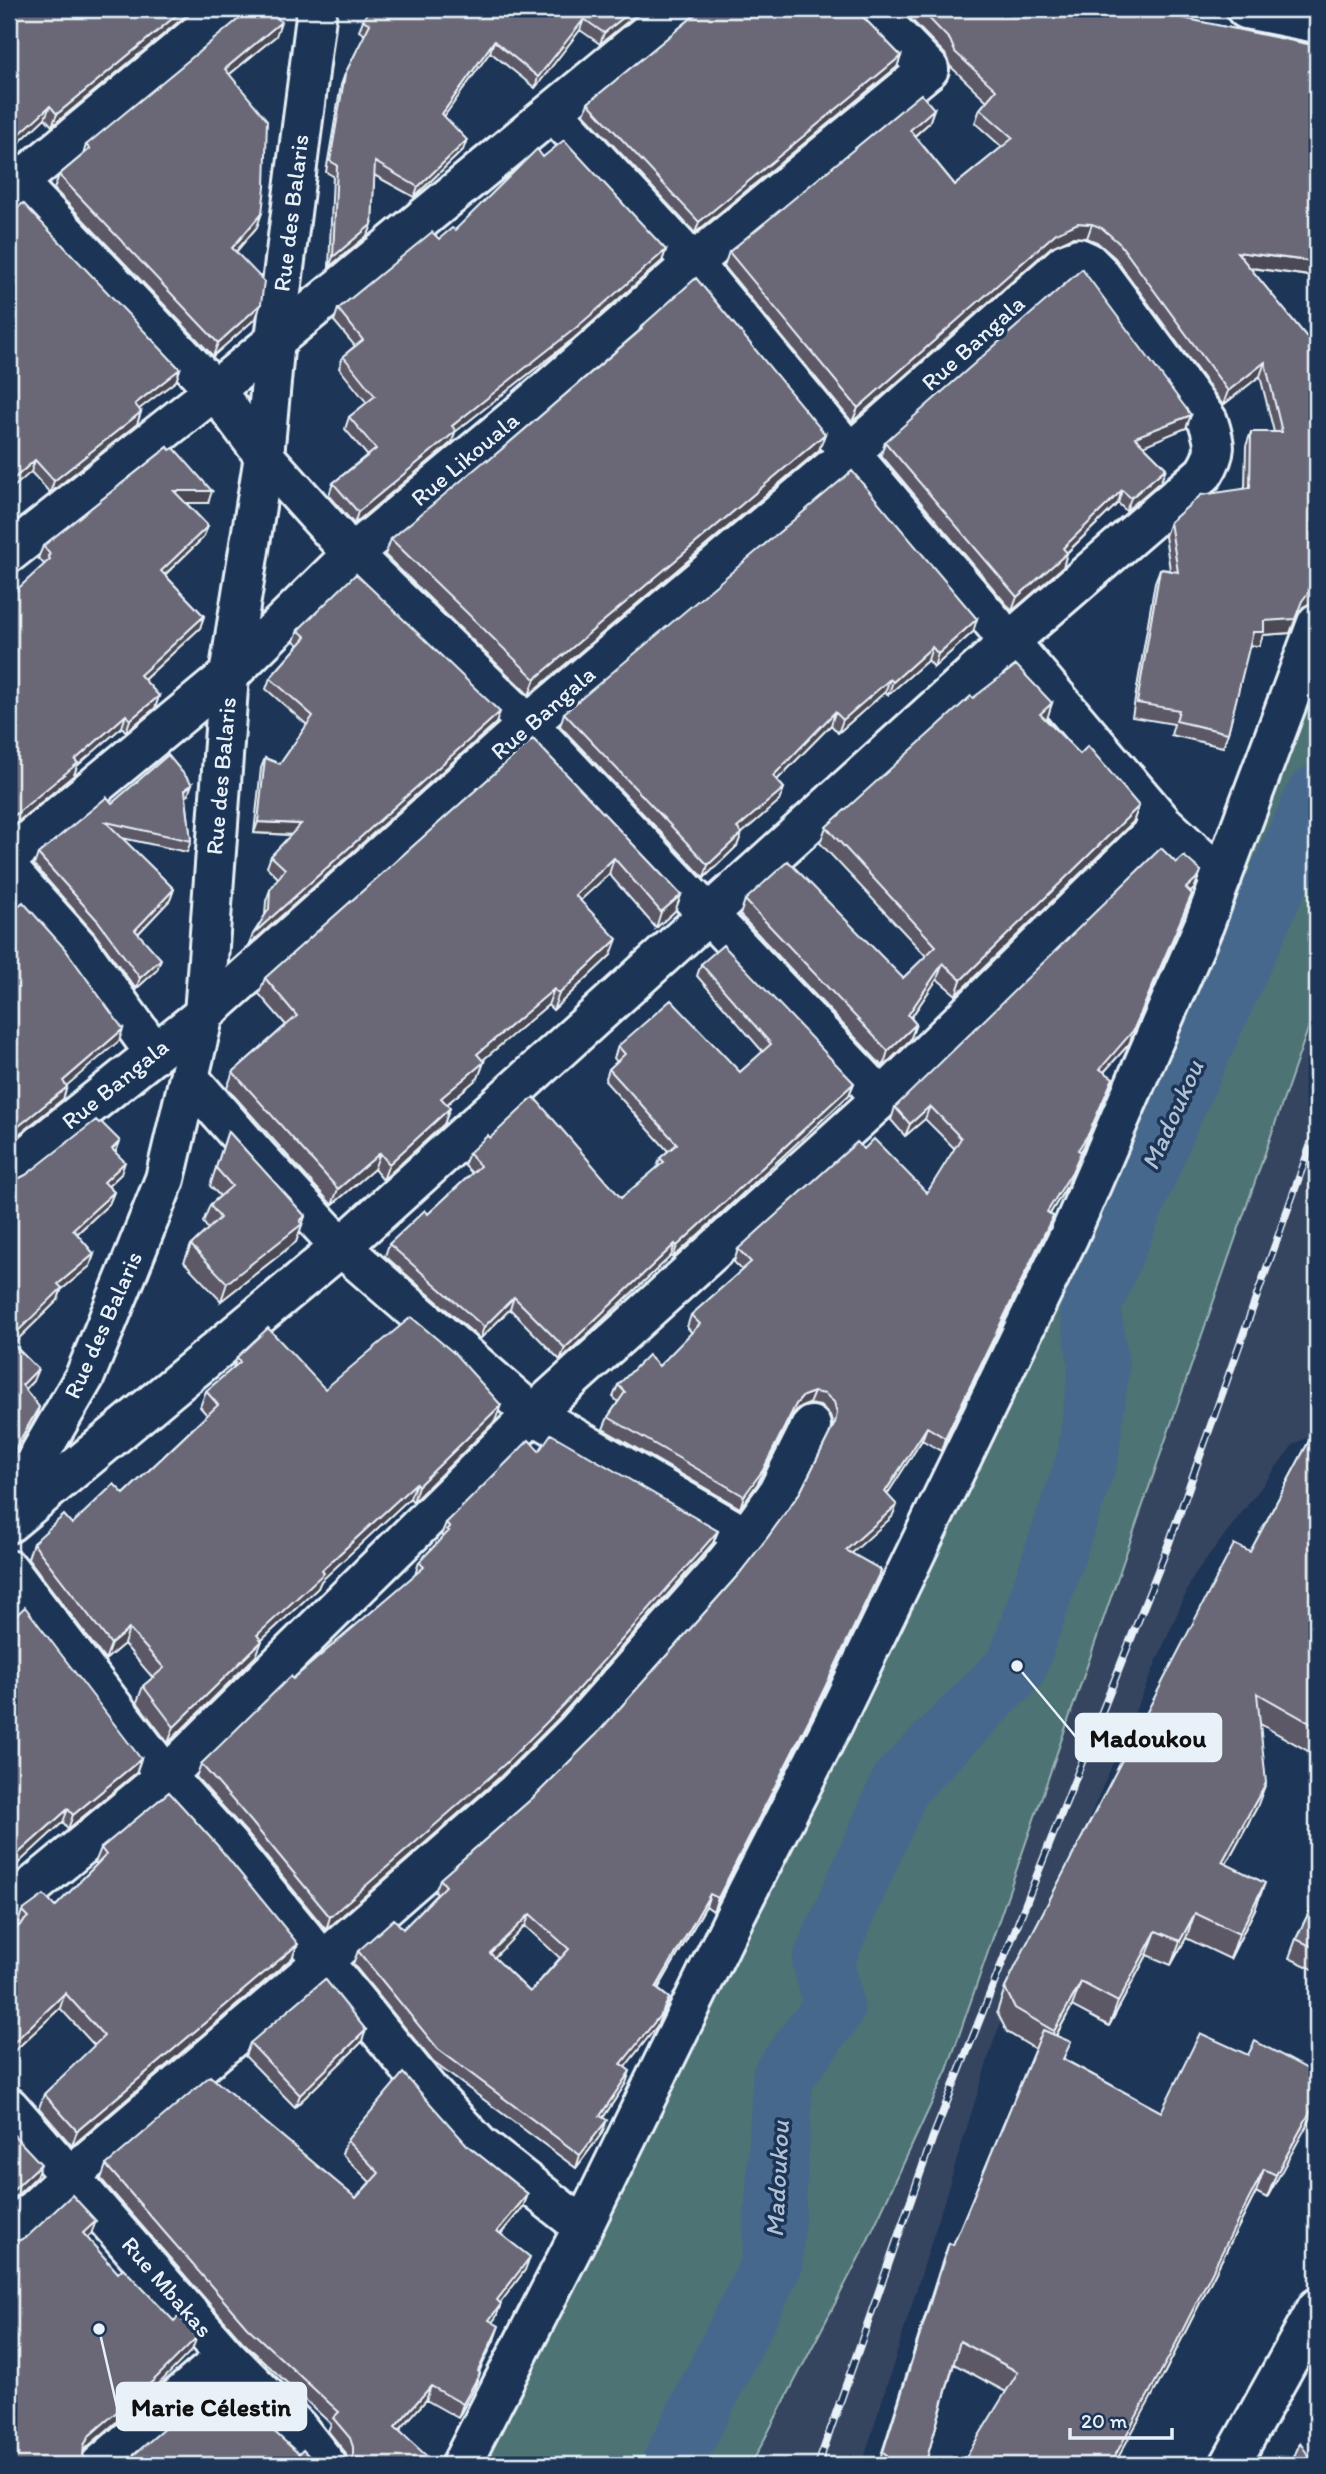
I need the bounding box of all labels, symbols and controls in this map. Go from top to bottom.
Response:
street label: Rue des Balaris [266,133,315,293]
street label: Rue Bangala [915,289,1030,397]
street label: Rue Likouala [405,405,525,512]
street label: Rue Bangala [484,659,601,766]
street label: Rue des Balaris [199,696,242,856]
street label: Rue Bangala [55,1032,174,1135]
water label: Madoukou [1134,1054,1211,1175]
street label: Rue des Balaris [57,1247,148,1403]
callout: Madoukou [1076,1714,1221,1761]
text: Madoukou [1090,1722,1207,1754]
water label: Madoukou [758,2119,796,2238]
street label: Rue Mbakas [116,2230,219,2343]
callout: Marie Célestin [117,2383,306,2430]
text: Marie Célestin [131,2391,291,2423]
scale bar [1070,2397,1172,2441]
text: 20 m [1081,2408,1128,2433]

